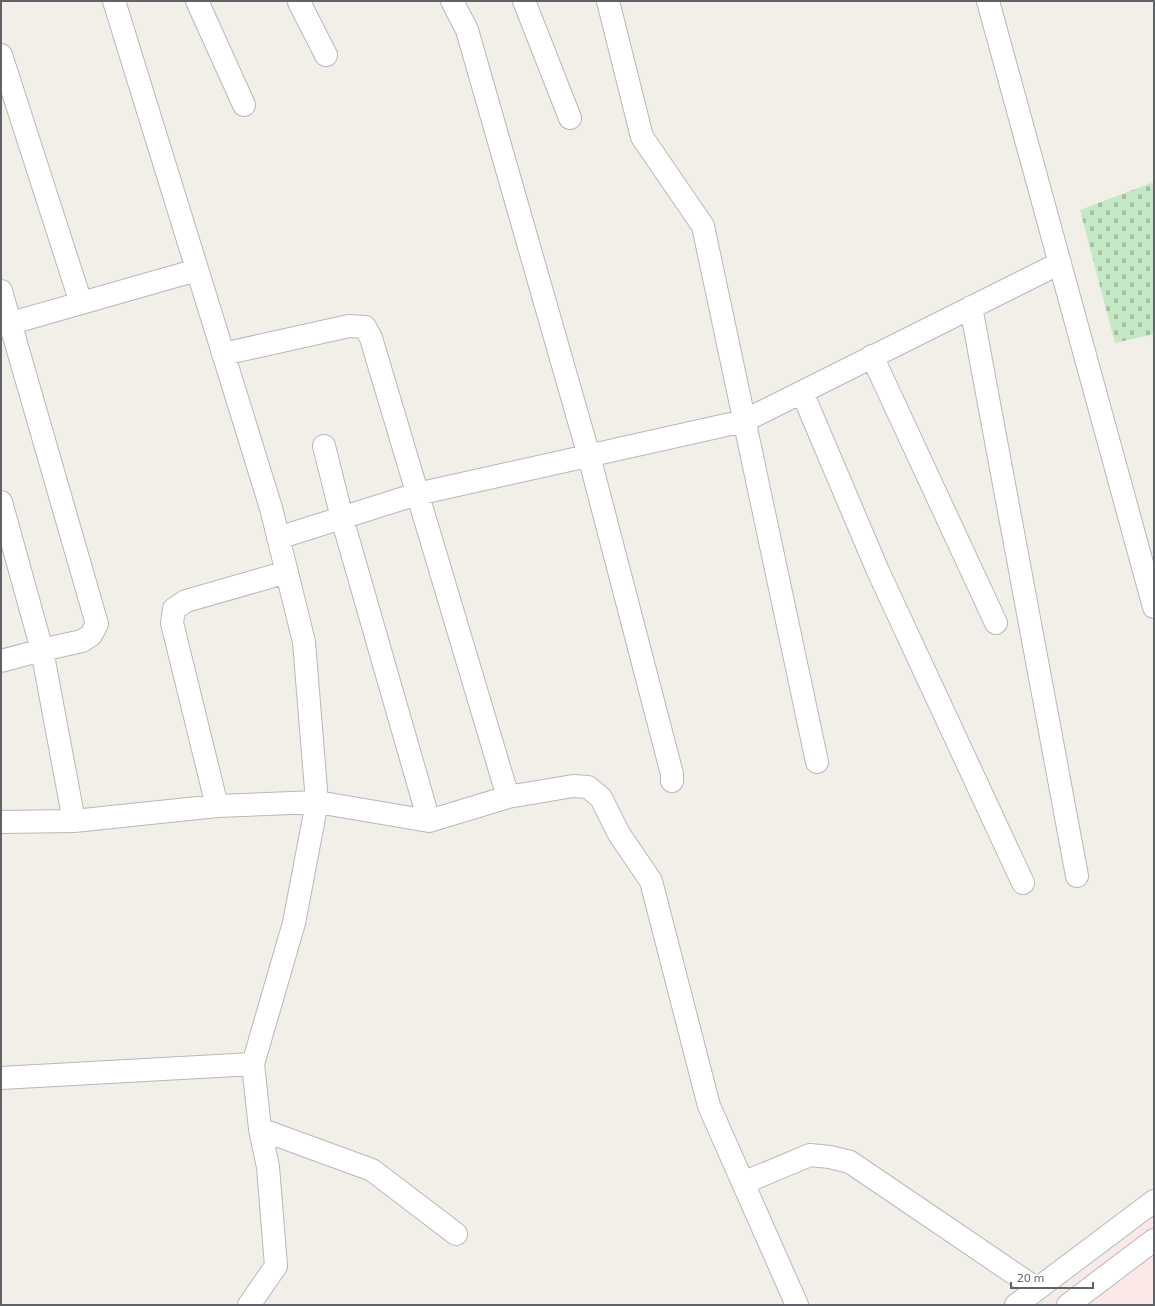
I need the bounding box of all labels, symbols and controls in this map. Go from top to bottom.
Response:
scale bar [1011,1264,1093,1290]
text: 20 m [1017,1270,1044,1284]

